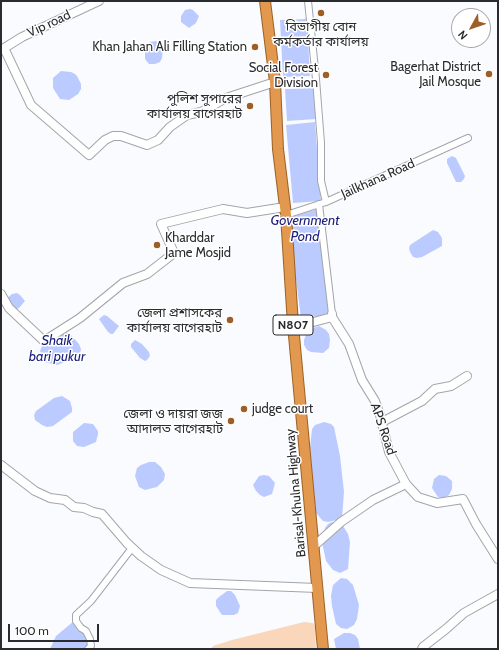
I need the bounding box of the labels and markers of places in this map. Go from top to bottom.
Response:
marker: বিভাগীয় বোন কর্মকর্তার কার্যালয় [316,8,326,18]
place label: বিভাগীয় বোন কর্মকর্তার কার্যালয় [273,19,369,50]
place label: Khan Jahan Ali Filling Station [92,39,247,55]
marker: Khan Jahan Ali Filling Station [250,42,260,52]
place label: Bagerhat District Jail Mosque [390,59,481,90]
place label: Social Forest Division [249,60,318,91]
marker: Bagerhat District Jail Mosque [484,69,494,79]
marker: Social Forest Division [321,70,331,80]
place label: পুলিশ সুপারের কার্যালয় বাগেরহাট [147,91,242,122]
marker: পুলিশ সুপারের কার্যালয় বাগেরহাট [245,101,255,111]
place label: Kharddar Jame Mosjid [165,230,231,261]
marker: Kharddar Jame Mosjid [152,240,162,250]
place label: জেলা প্রশাসকের কার্যালয় বাগেরহাট [127,305,222,336]
marker: জেলা প্রশাসকের কার্যালয় বাগেরহাট [225,315,235,325]
place label: judge court [252,401,313,417]
marker: judge court [239,404,249,414]
place label: জেলা ও দায়রা জজ আদালত বাগেরহাট [123,406,223,437]
marker: জেলা ও দায়রা জজ আদালত বাগেরহাট [226,416,236,426]

